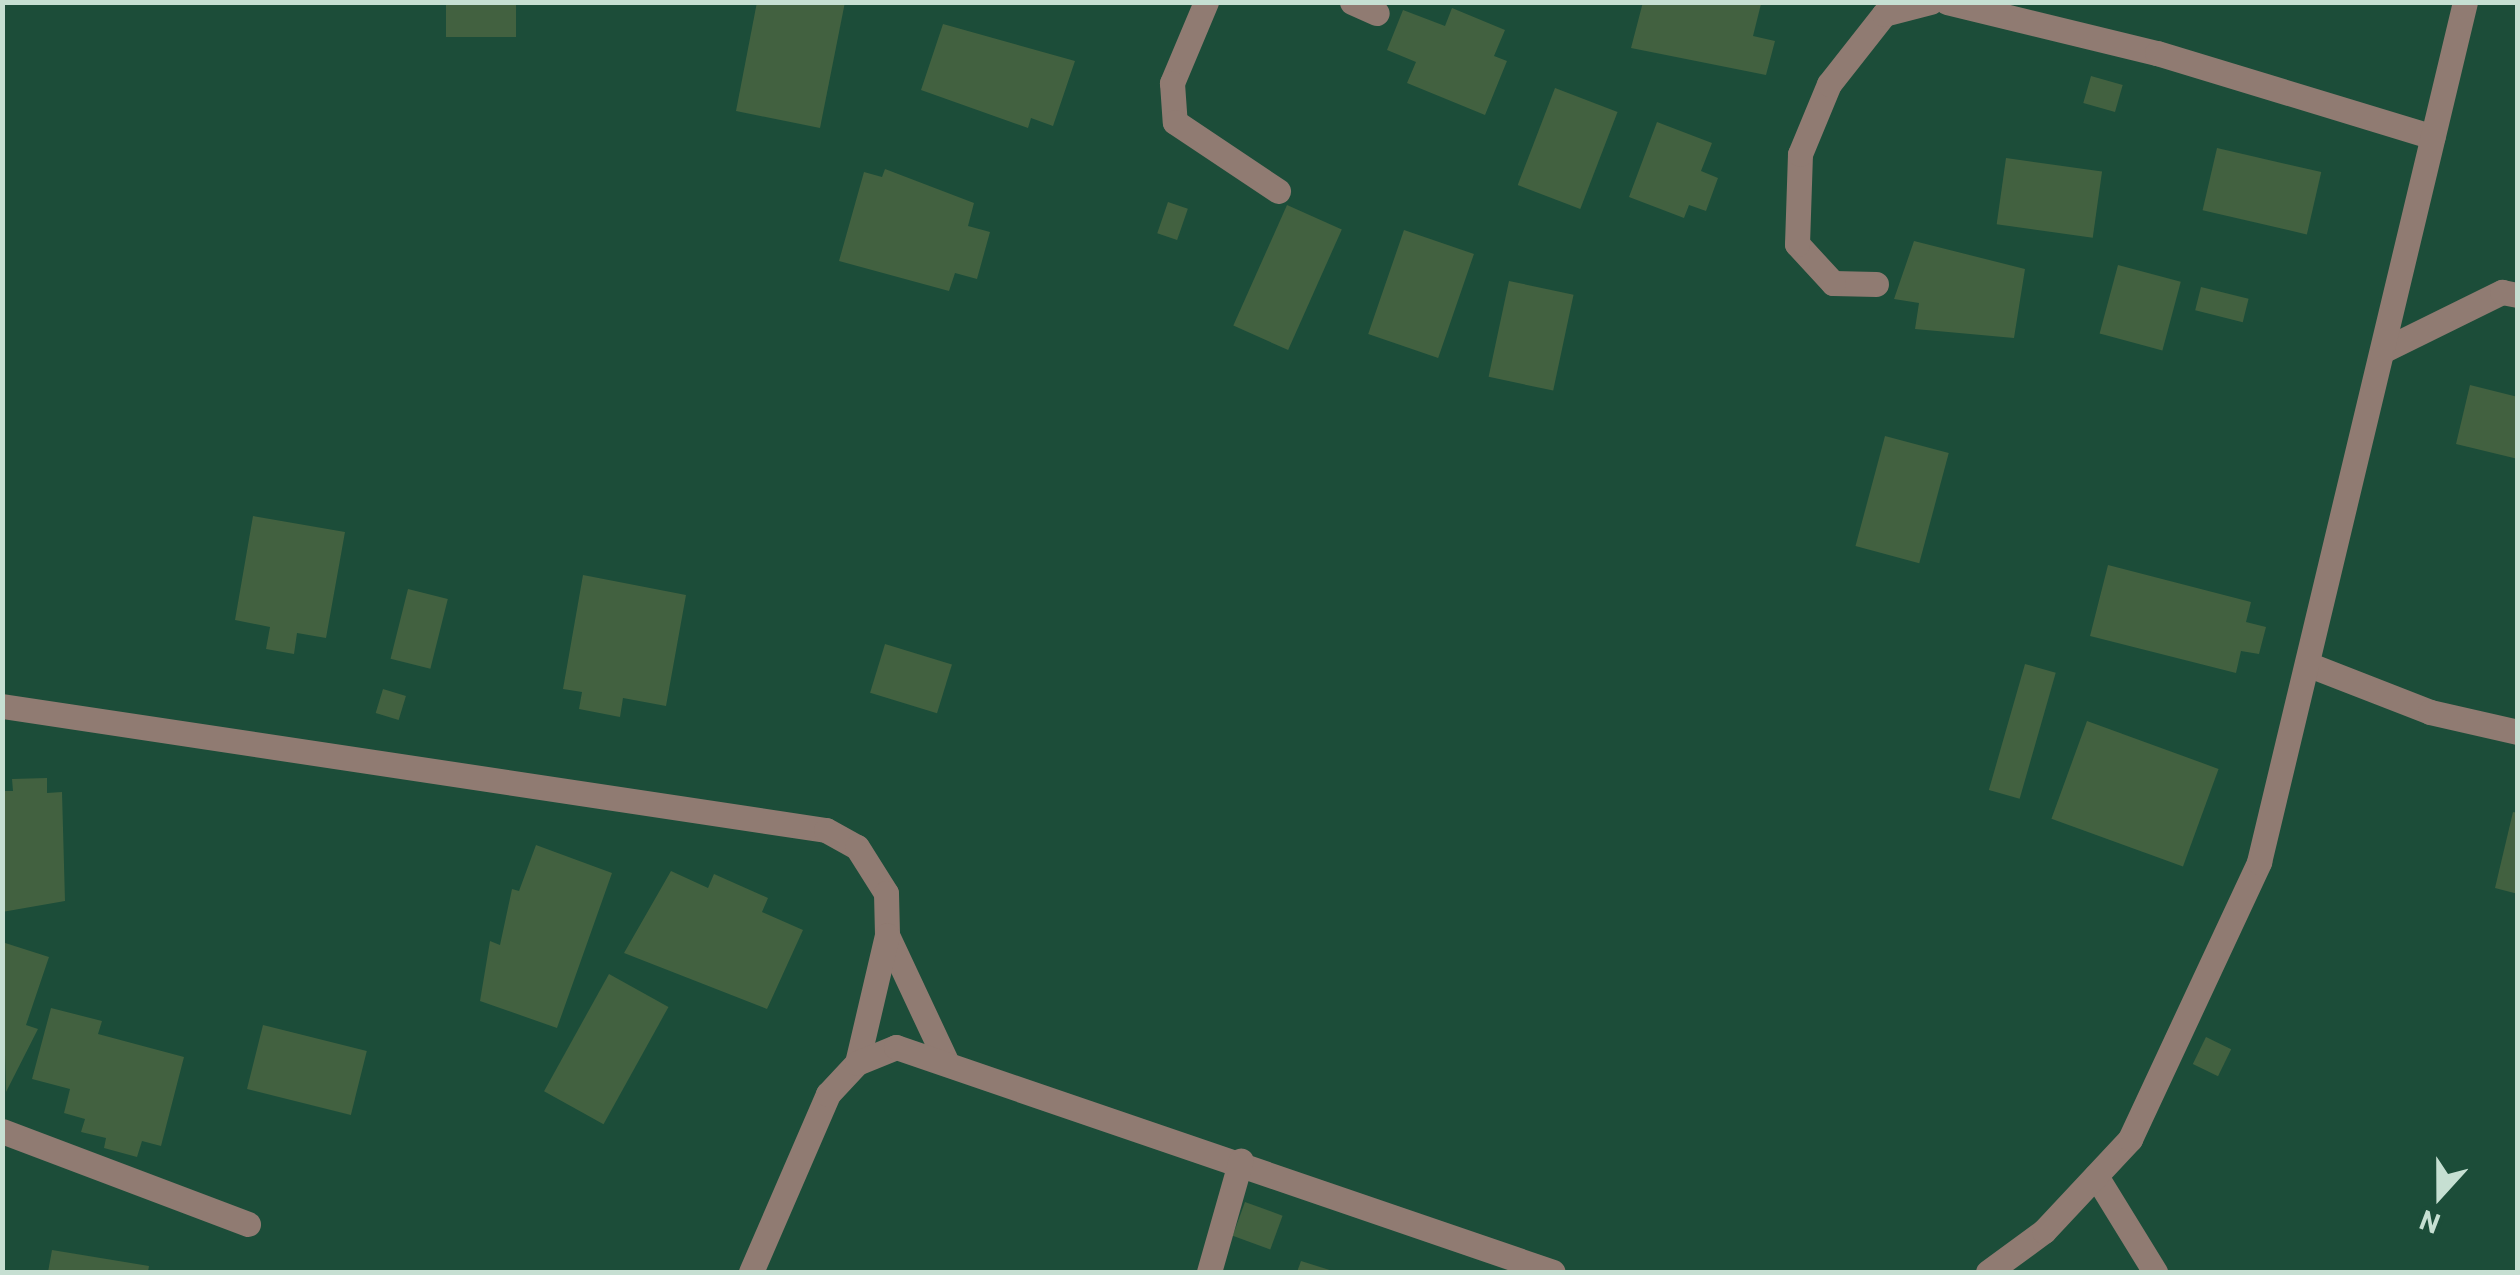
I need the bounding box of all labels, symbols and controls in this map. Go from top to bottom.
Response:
north arrow [2390,1145,2490,1245]
text: N [2414,1204,2444,1242]

